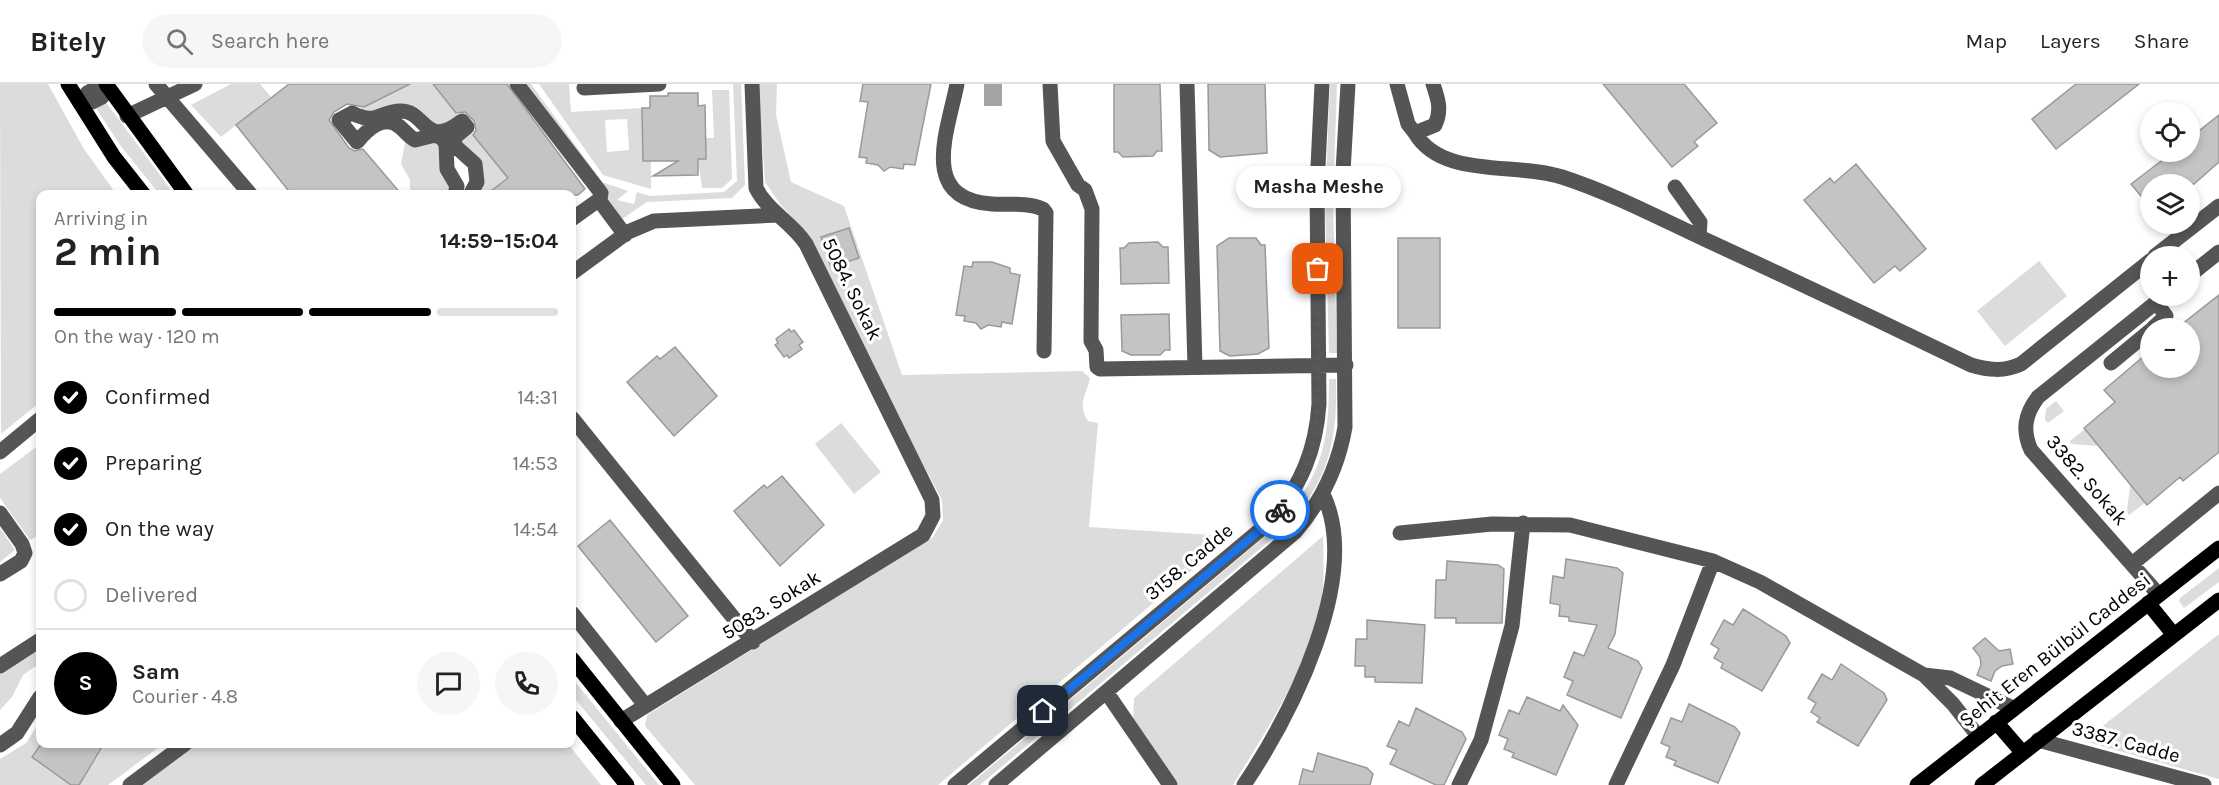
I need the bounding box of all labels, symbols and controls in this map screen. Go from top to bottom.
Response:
search box [142,14,562,68]
text: Bitely [30,25,106,58]
icon: search [163,25,196,58]
text: Search here [211,28,329,54]
text: Map [1965,29,2007,53]
text: Layers [2040,29,2101,53]
text: Share [2134,29,2189,53]
map controls [2140,102,2200,378]
button: locate [2140,102,2200,162]
callout: Masha Meshe [1236,167,1400,209]
button: layers [2140,174,2200,234]
text: Masha Meshe [1253,175,1384,198]
text: Arriving in [54,207,148,230]
text: 14:59–15:04 [440,228,558,254]
text: 2 min [54,229,162,275]
street label: 5084. Sokak [817,234,887,344]
pin [1292,243,1343,294]
button: + [2140,246,2200,306]
icon: bag [1301,252,1334,285]
button: − [2140,318,2200,378]
text: On the way · 120 m [54,325,220,348]
icon: check [54,381,87,414]
text: Confirmed [105,384,211,410]
text: 14:31 [517,386,558,409]
street label: 3382. Sokak [2041,430,2133,530]
icon: check [54,447,87,480]
text: Preparing [105,450,202,476]
text: 14:53 [513,452,558,475]
courier [1250,480,1310,540]
icon: bike [1264,494,1297,527]
icon: check [54,513,87,546]
text: On the way [105,516,214,542]
text: 14:54 [513,518,558,541]
street label: 3158. Cadde [1140,519,1238,605]
street label: 5083. Sokak [717,566,825,644]
street label: Şehit Eren Bülbül Caddesi [1955,568,2155,732]
text: Delivered [105,582,198,608]
button: chat [417,652,480,715]
button: phone [495,652,558,715]
text: Sam [132,659,180,685]
text: S [78,670,93,696]
text: Courier · 4.8 [132,685,238,708]
pin [1017,685,1068,736]
icon: home [1026,694,1059,727]
street label: 3387. Cadde [2069,717,2183,767]

